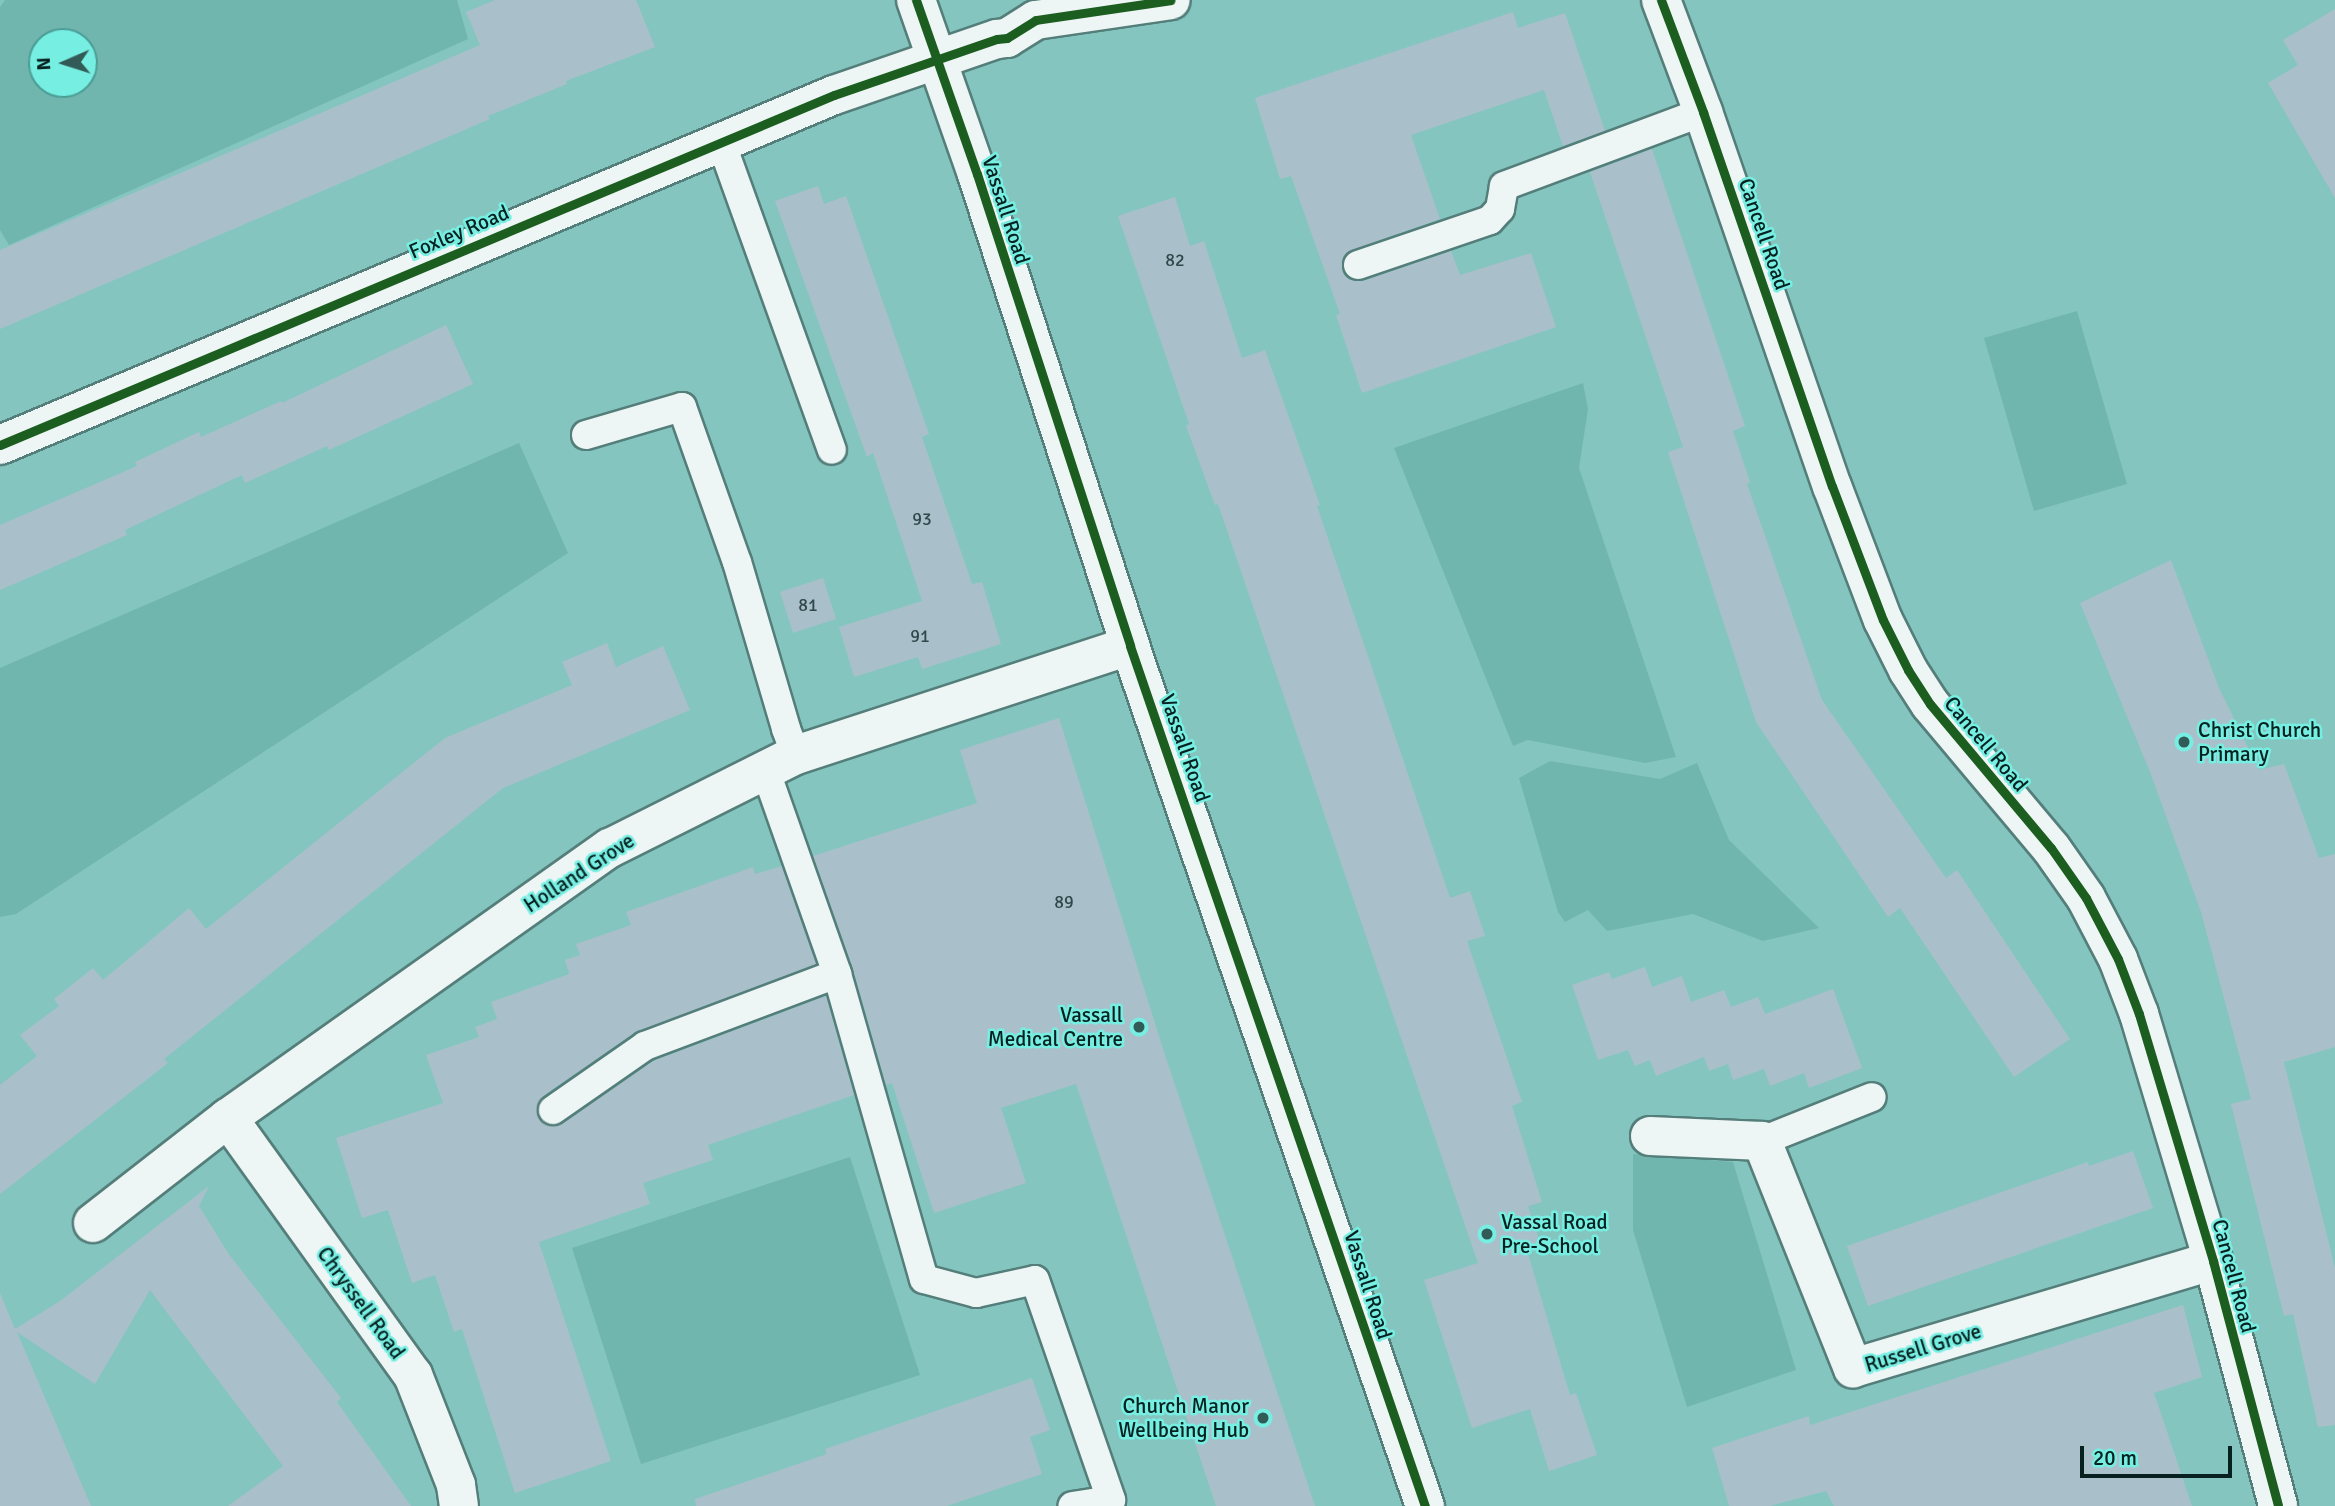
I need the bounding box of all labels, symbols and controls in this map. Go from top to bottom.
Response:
north arrow [28,28,98,98]
text: N [32,57,56,71]
street label: Vassall Road [977,153,1035,267]
street label: Cancell Road [1733,175,1795,293]
street label: Foxley Road [405,200,513,264]
house number: 82 [1165,249,1185,271]
house number: 93 [912,508,932,530]
house number: 81 [798,594,818,616]
house number: 91 [910,625,930,647]
street label: Vassall Road [1155,691,1215,805]
street label: Cancell Road [1939,691,2033,797]
place label: Christ Church Primary [2198,717,2321,767]
marker: Christ Church Primary [2176,734,2192,750]
street label: Holland Grove [519,828,639,918]
house number: 89 [1054,891,1074,913]
place label: Vassall Medical Centre [988,1002,1123,1052]
marker: Vassall Medical Centre [1129,1017,1149,1037]
place label: Vassal Road Pre-School [1501,1209,1608,1259]
street label: Cancell Road [2207,1216,2261,1336]
marker: Vassal Road Pre-School [1479,1226,1495,1242]
street label: Vassall Road [1339,1228,1397,1342]
street label: Chryssell Road [312,1242,410,1364]
street label: Russell Grove [1862,1318,1984,1378]
place label: Church Manor Wellbeing Hub [1118,1393,1249,1443]
marker: Church Manor Wellbeing Hub [1255,1410,1271,1426]
scale bar [2083,1432,2235,1476]
text: 20 m [2093,1445,2137,1471]

